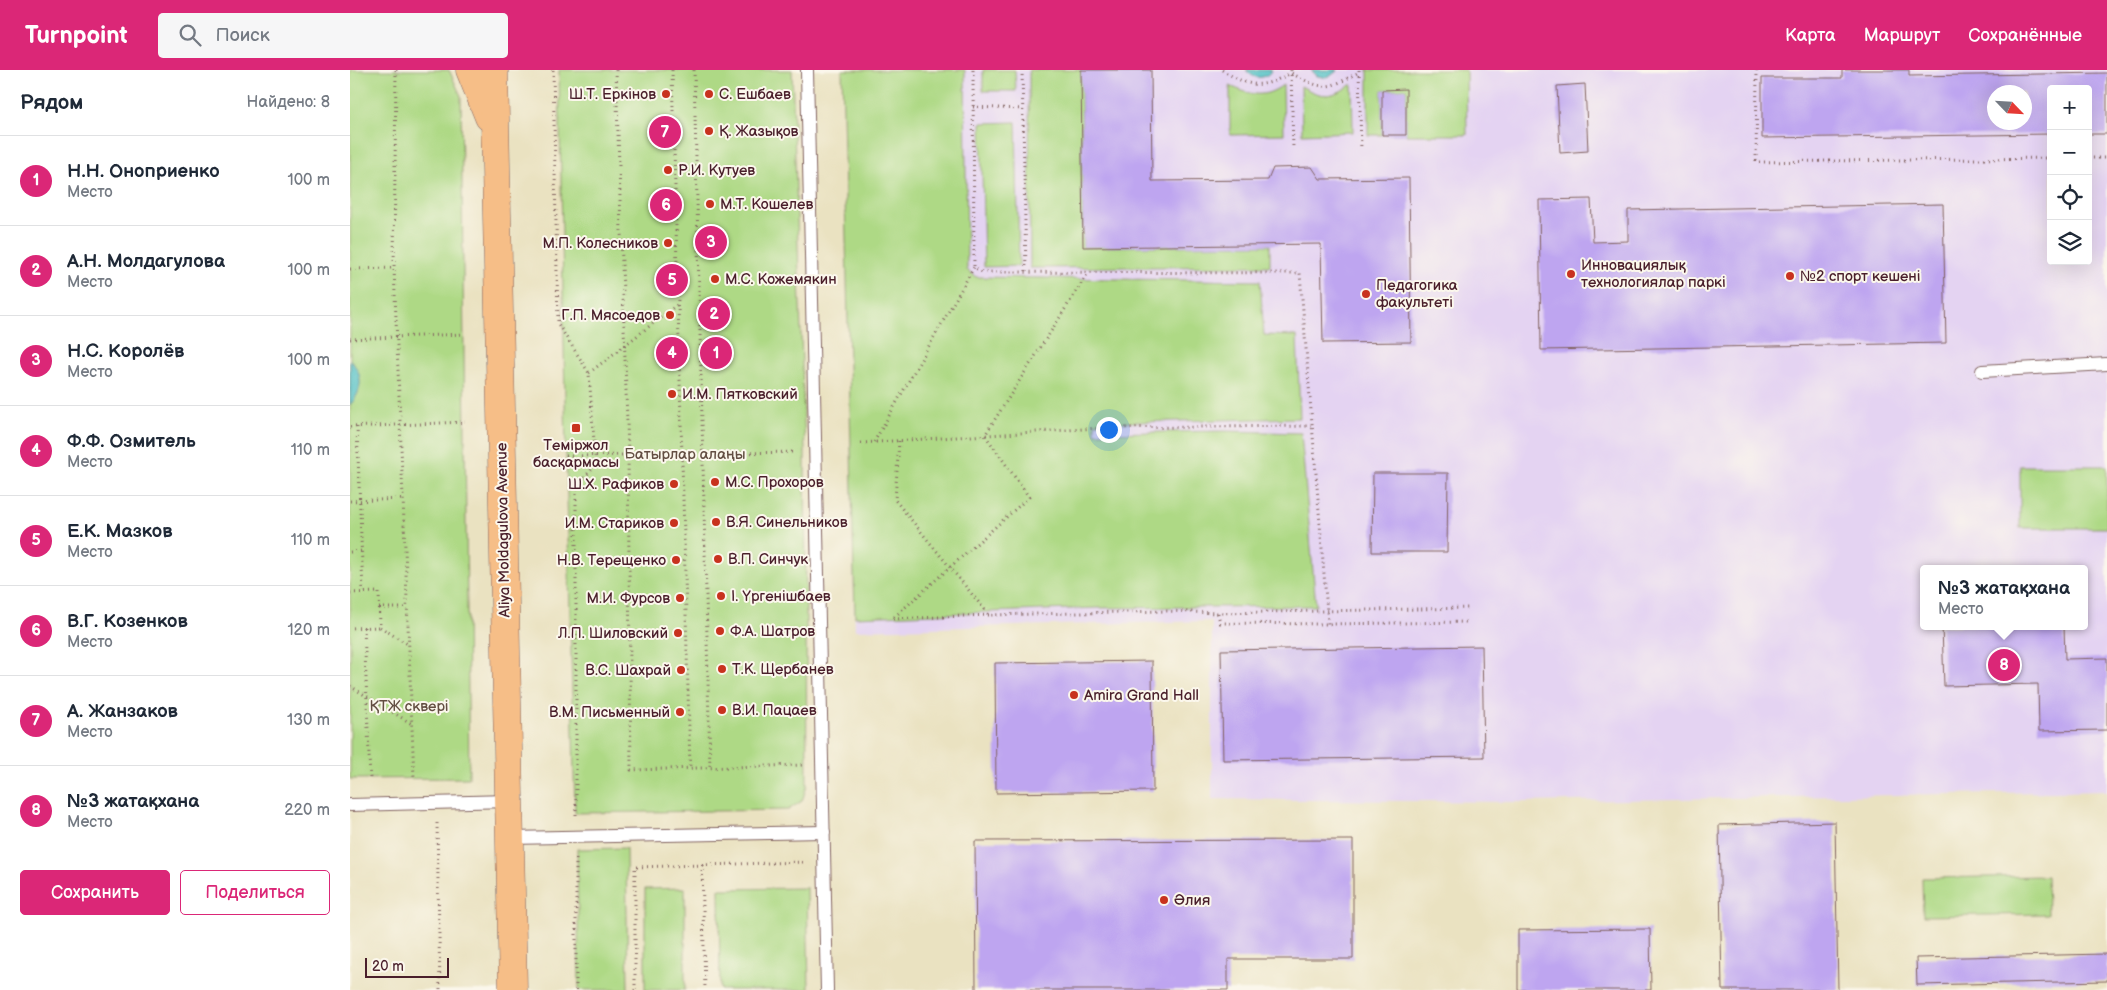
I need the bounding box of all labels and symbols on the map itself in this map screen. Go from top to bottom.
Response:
place label: Ш.Т. Еркінов [569,85,656,104]
place label: С. Ешбаев [719,85,791,104]
north arrow [1987,85,2032,130]
marker: Ш.Т. Еркінов [660,88,672,100]
marker: С. Ешбаев [703,88,715,100]
pin: 7 [649,113,681,151]
place label: Қ. Жазықов [719,122,799,141]
marker: Қ. Жазықов [703,125,715,137]
place label: Р.И. Кутуев [678,161,755,180]
marker: Р.И. Кутуев [662,164,674,176]
pin: 6 [650,186,682,224]
place label: М.Т. Кошелев [720,195,813,214]
marker: М.Т. Кошелев [704,198,716,210]
pin: 3 [695,223,727,261]
place label: М.П. Колесников [542,234,658,253]
marker: М.П. Колесников [662,237,674,249]
place label: Инновациялық технологиялар паркі [1581,256,1726,292]
pin: 5 [656,261,688,299]
place label: №2 спорт кешені [1800,267,1921,286]
marker: Инновациялық технологиялар паркі [1565,268,1577,280]
place label: М.С. Кожемякин [725,270,837,289]
marker: №2 спорт кешені [1784,270,1796,282]
marker: М.С. Кожемякин [709,273,721,285]
place label: Педагогика факультеті [1376,276,1458,312]
marker: Педагогика факультеті [1360,288,1372,300]
pin: 2 [698,295,730,333]
place label: Г.П. Мясоедов [561,306,660,325]
marker: Г.П. Мясоедов [664,309,676,321]
pin: 4 [656,334,688,372]
pin: 1 [700,334,732,372]
place label: И.М. Пятковский [682,385,798,404]
marker: И.М. Пятковский [666,388,678,400]
your location [1096,417,1122,443]
marker: Теміржол басқармасы [570,422,582,434]
place label: Теміржол басқармасы [533,436,619,472]
street label: Aliya Moldagulova Avenue [492,442,515,618]
park label: Батырлар алаңы [625,445,745,464]
place label: М.С. Прохоров [725,473,824,492]
place label: Ш.Х. Рафиков [568,475,664,494]
marker: М.С. Прохоров [709,476,721,488]
marker: Ш.Х. Рафиков [668,478,680,490]
place label: В.Я. Синельников [726,513,848,532]
place label: И.М. Стариков [565,514,664,533]
marker: В.Я. Синельников [710,516,722,528]
marker: И.М. Стариков [668,517,680,529]
place label: В.П. Синчук [728,550,808,569]
place label: Н.В. Терещенко [557,551,666,570]
marker: В.П. Синчук [712,553,724,565]
marker: Н.В. Терещенко [670,554,682,566]
place label: І. Үргенішбаев [731,587,831,606]
place label: М.И. Фурсов [586,589,670,608]
marker: І. Үргенішбаев [715,590,727,602]
marker: М.И. Фурсов [674,592,686,604]
place label: Ф.А. Шатров [730,622,815,641]
place label: Л.П. Шиловский [557,624,668,643]
marker: Ф.А. Шатров [714,625,726,637]
marker: Л.П. Шиловский [672,627,684,639]
pin: 8 [1988,646,2020,684]
place label: Т.К. Щербанев [732,660,834,679]
place label: В.С. Шахрай [585,661,671,680]
marker: Т.К. Щербанев [716,663,728,675]
marker: В.С. Шахрай [675,664,687,676]
place label: Amira Grand Hall [1084,686,1199,705]
marker: Amira Grand Hall [1068,689,1080,701]
park label: ҚТЖ сквері [369,697,449,716]
place label: В.И. Пацаев [732,701,817,720]
place label: В.М. Письменный [549,703,670,722]
marker: В.И. Пацаев [716,704,728,716]
marker: В.М. Письменный [674,706,686,718]
place label: Әлия [1174,891,1210,910]
marker: Әлия [1158,894,1170,906]
scale bar [365,955,449,978]

